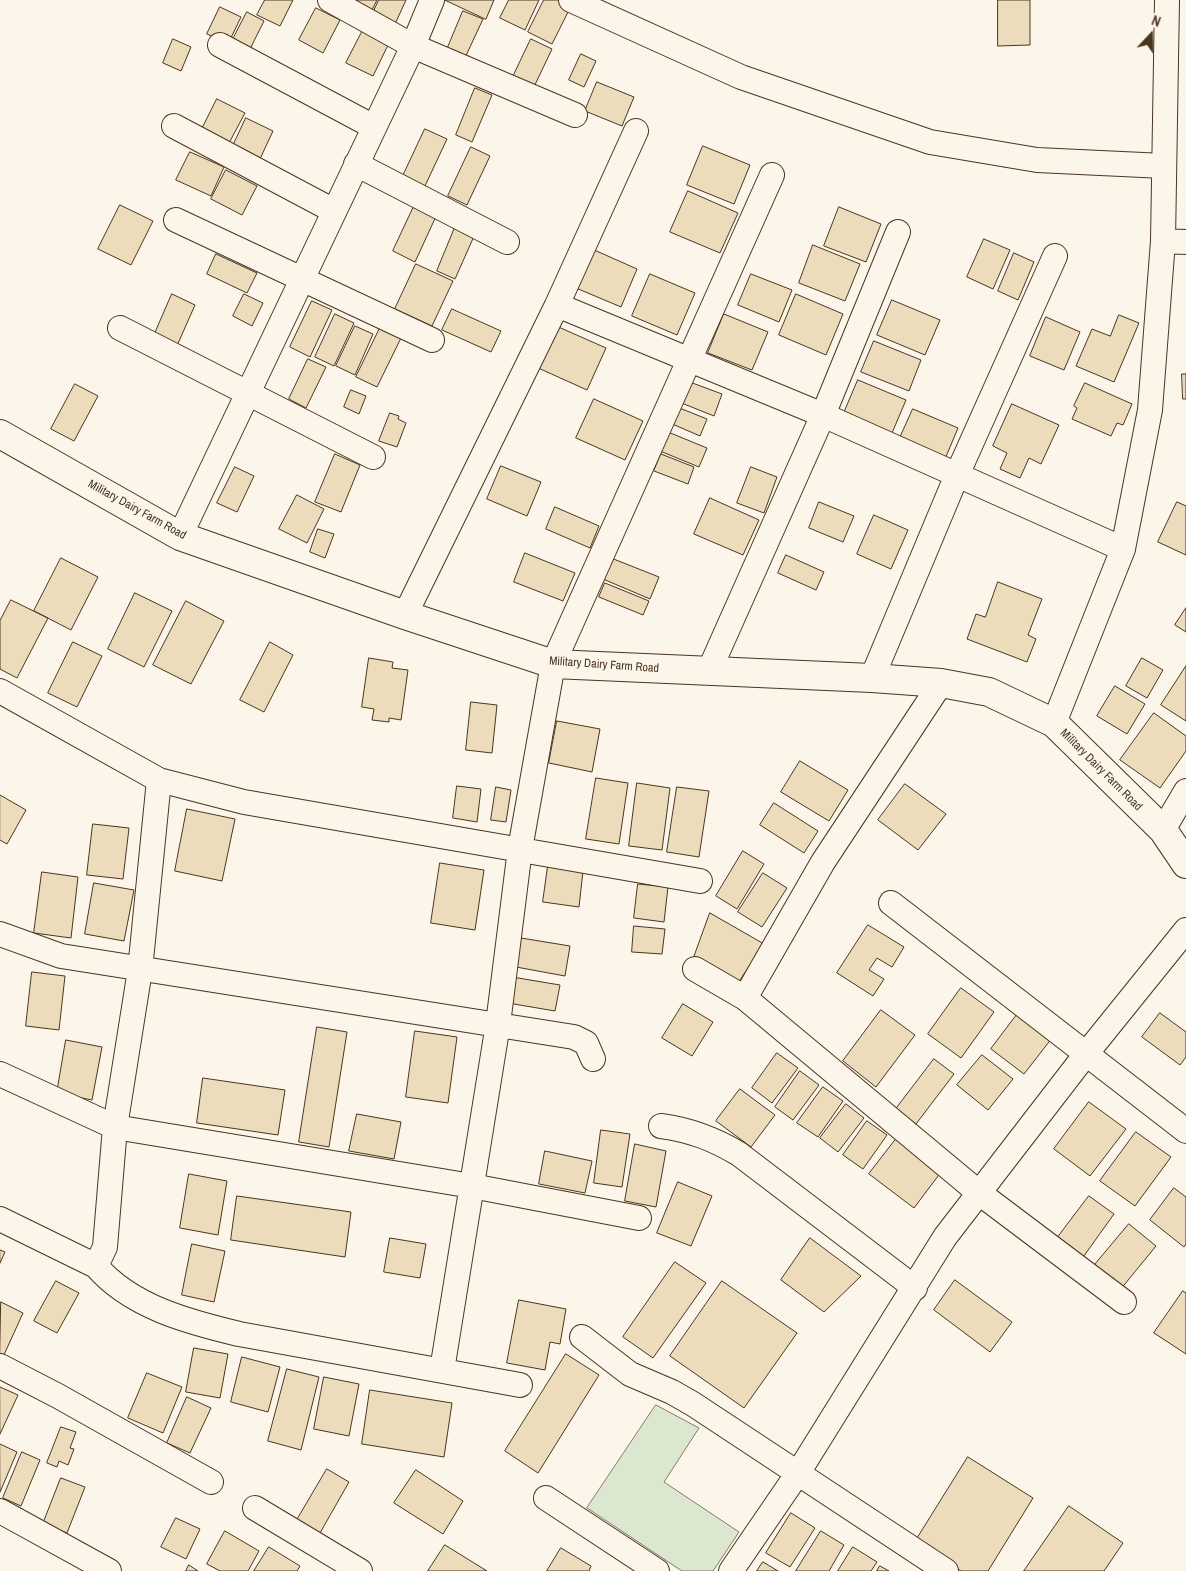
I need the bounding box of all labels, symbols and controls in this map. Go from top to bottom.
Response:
north arrow [1126,10,1176,60]
text: N [1149,11,1163,31]
street label: Military Dairy Farm Road [85,477,189,543]
street label: Military Dairy Farm Road [549,654,659,676]
street label: Military Dairy Farm Road [1057,726,1145,814]

